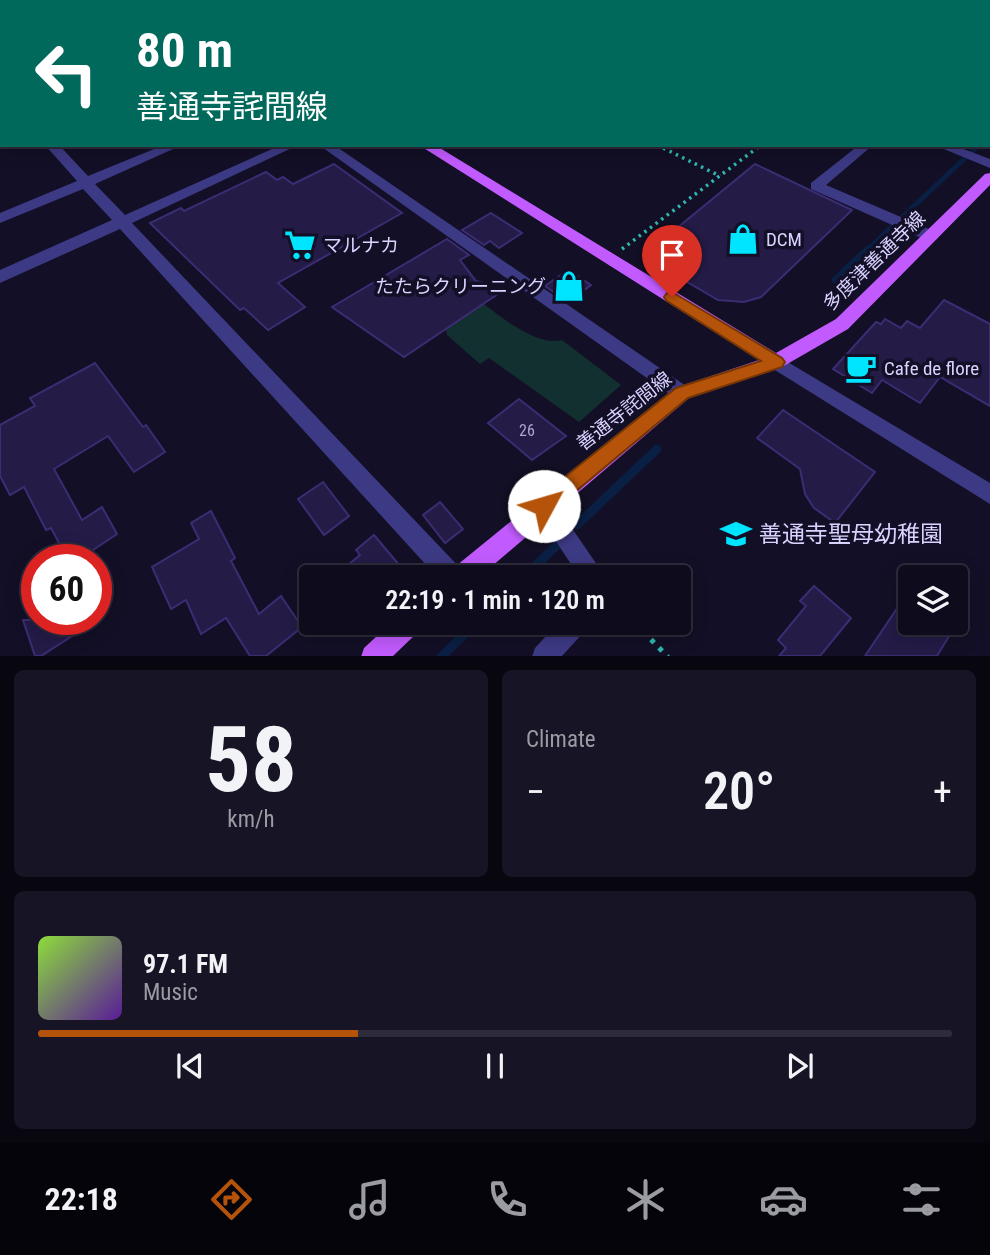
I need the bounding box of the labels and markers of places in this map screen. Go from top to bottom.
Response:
shop icon: DCM [726,222,760,256]
pin [642,225,702,297]
supermarket icon: マルナカ [283,228,317,262]
place label: DCM [766,228,802,251]
place label: マルナカ [323,234,399,257]
shop icon: たたらクリーニング [552,269,586,303]
place label: たたらクリーニング [375,275,546,298]
cafe icon: Cafe de flore [844,351,878,385]
place label: Cafe de flore [884,357,979,380]
school or university icon: 善通寺聖母幼稚園 [719,517,753,551]
place label: 善通寺聖母幼稚園 [759,521,943,548]

